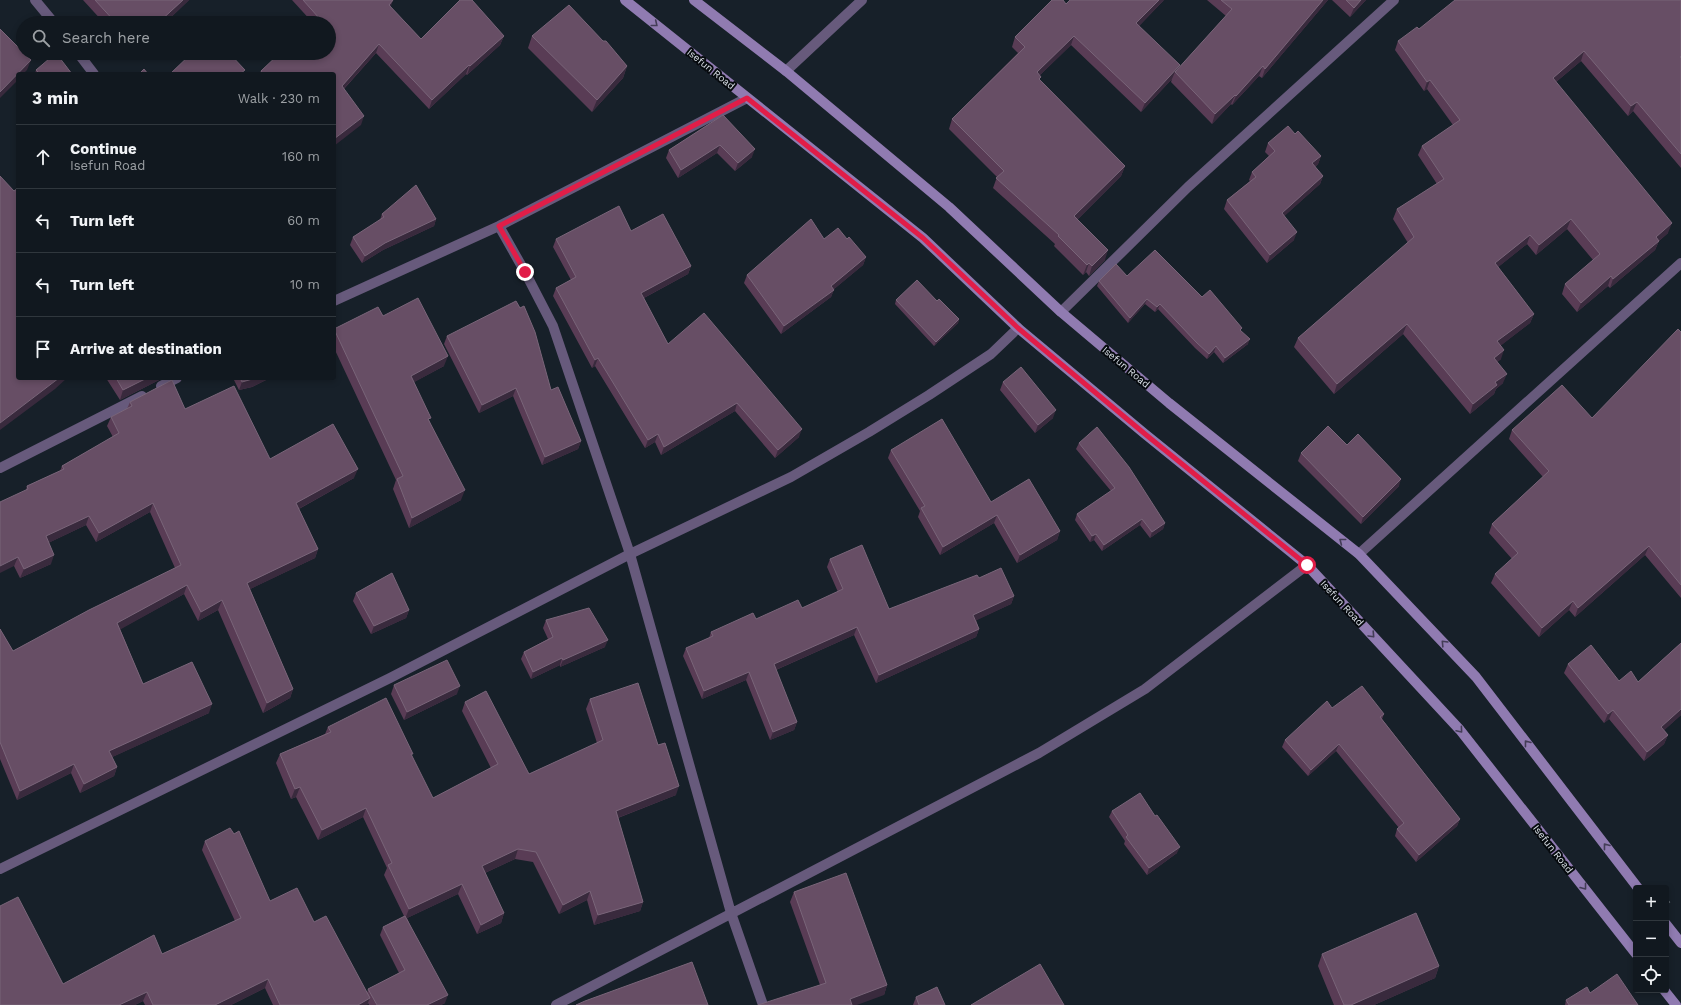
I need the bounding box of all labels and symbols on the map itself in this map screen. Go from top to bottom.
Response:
one-way arrow [651,20,658,27]
street label: Isefun Road [685,46,737,92]
route end [516,263,534,281]
street label: Isefun Road [1100,344,1152,390]
one-way arrow [1340,539,1347,546]
route start [1298,556,1316,574]
street label: Isefun Road [1318,578,1366,628]
one-way arrow [1367,630,1374,638]
one-way arrow [1441,640,1448,648]
one-way arrow [1455,726,1462,733]
one-way arrow [1524,741,1531,748]
street label: Isefun Road [1531,823,1575,875]
one-way arrow [1603,843,1611,850]
one-way arrow [1579,883,1586,890]

